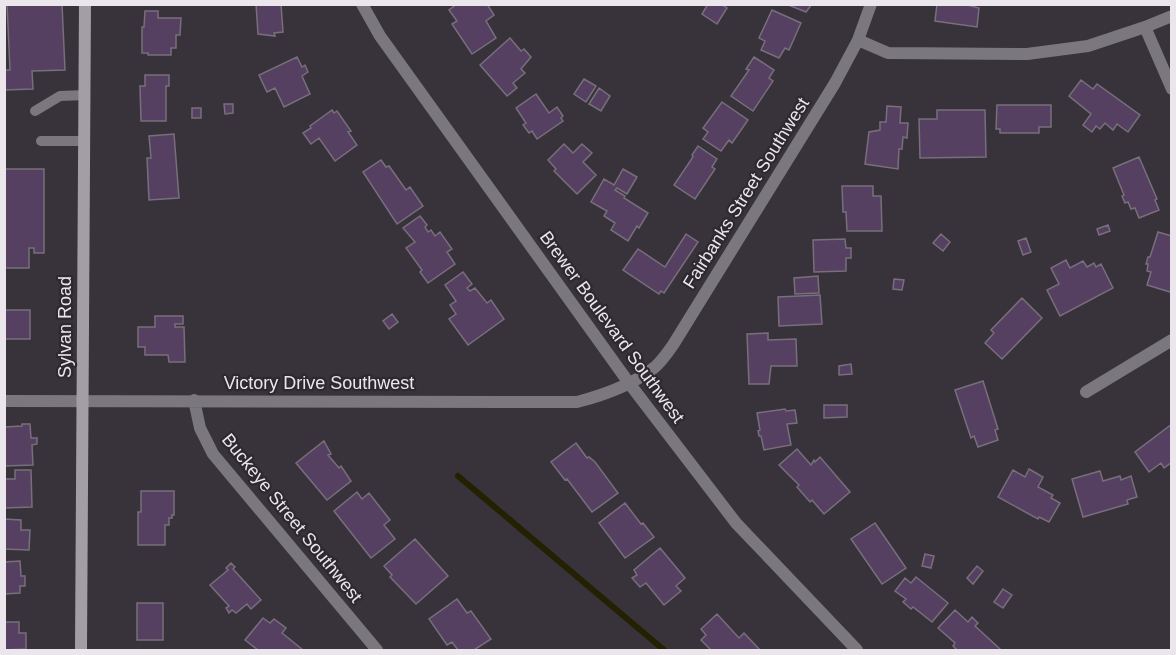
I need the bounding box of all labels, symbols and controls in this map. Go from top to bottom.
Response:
street label: Fairbanks Street Southwest [679,94,813,292]
street label: Brewer Boulevard Southwest [536,227,688,427]
street label: Sylvan Road [55,276,75,378]
street label: Victory Drive Southwest [224,373,414,393]
street label: Buckeye Street Southwest [218,430,366,606]

